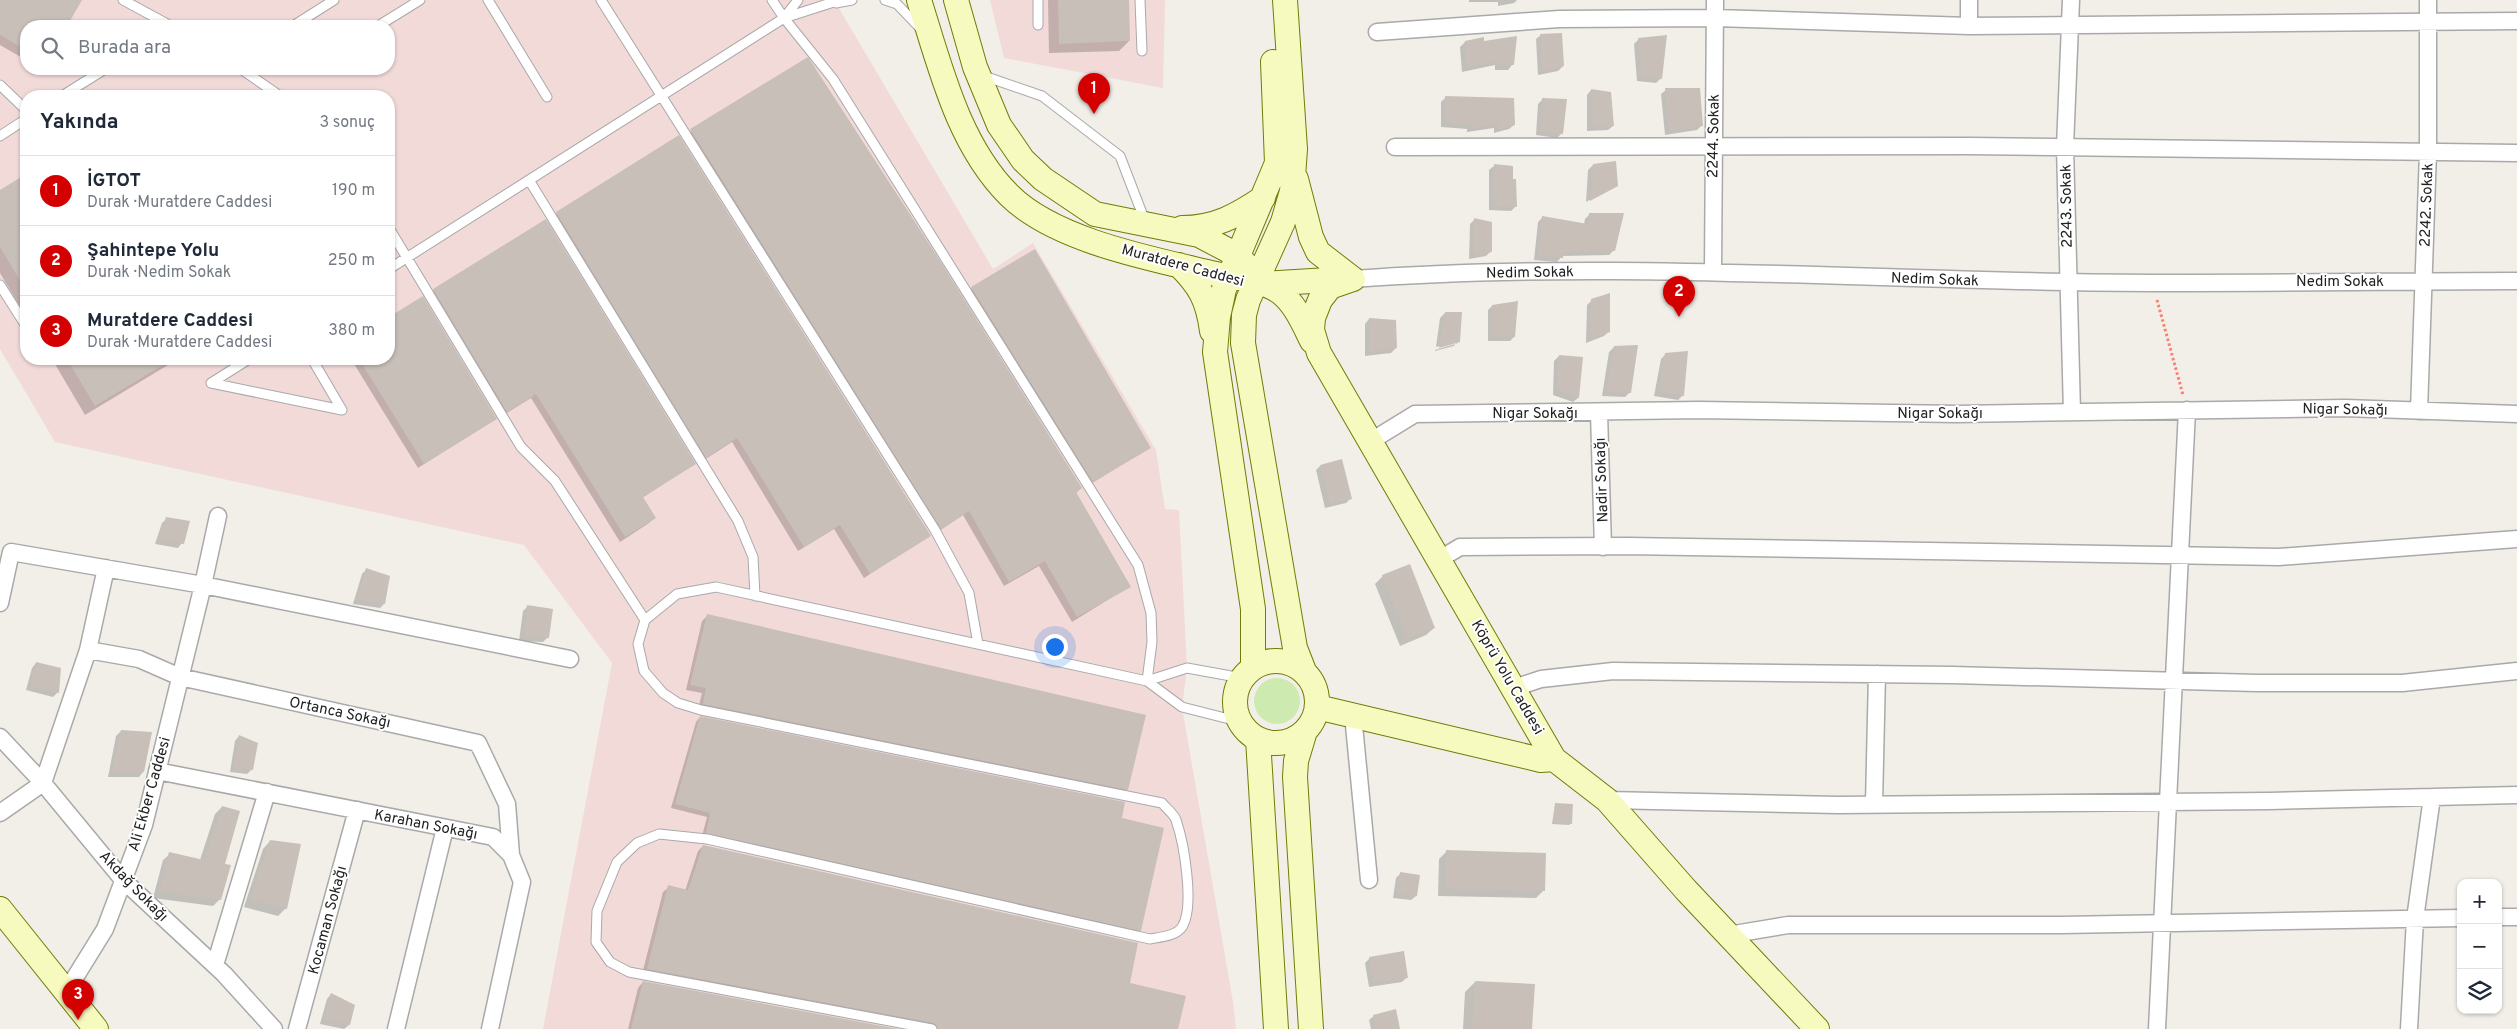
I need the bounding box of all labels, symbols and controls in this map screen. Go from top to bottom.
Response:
search box [20,20,395,75]
icon: search [38,34,66,62]
text: Burada ara [78,36,171,60]
pin: 1 [1078,73,1110,114]
street label: 2244. Sokak [1704,94,1725,178]
text: Yakında [40,109,119,136]
text: 3 sonuç [319,113,375,133]
street label: 2242. Sokak [2417,163,2438,247]
street label: 2243. Sokak [2057,164,2078,248]
text: İGTOT [87,169,141,193]
text: 1 [53,181,59,201]
text: 190 m [332,181,375,201]
text: Durak · Muratdere Caddesi [87,193,272,213]
text: Şahintepe Yolu [87,239,219,263]
street label: Muratdere Caddesi [1119,241,1246,292]
text: 2 [51,251,61,271]
text: 250 m [328,251,375,271]
text: Durak · Nedim Sokak [87,263,231,283]
street label: Nedim Sokak [1486,263,1574,284]
street label: Nedim Sokak [1891,269,1979,292]
street label: Nedim Sokak [2296,273,2384,292]
pin: 2 [1663,276,1695,317]
text: Muratdere Caddesi [87,309,253,333]
text: 3 [51,321,61,341]
text: 380 m [328,321,375,341]
text: Durak · Muratdere Caddesi [87,333,272,353]
street label: Nigar Sokağı [2302,400,2388,421]
street label: Nigar Sokağı [1492,405,1578,424]
street label: Nigar Sokağı [1897,405,1983,424]
street label: Nadir Sokağı [1592,437,1613,523]
street label: Köprü Yolu Caddesi [1466,617,1547,739]
your location [1042,634,1068,660]
street label: Ortanca Sokağı [287,693,392,733]
street label: Ali Ekber Caddesi [125,735,176,854]
street label: Karahan Sokağı [372,806,479,845]
street label: Akdağ Sokağı [94,848,172,927]
street label: Kocaman Sokağı [305,864,352,977]
map controls [2457,879,2502,1014]
button: + [2457,879,2502,924]
button: − [2457,924,2502,969]
button: layers [2457,969,2502,1014]
pin: 3 [62,979,94,1020]

